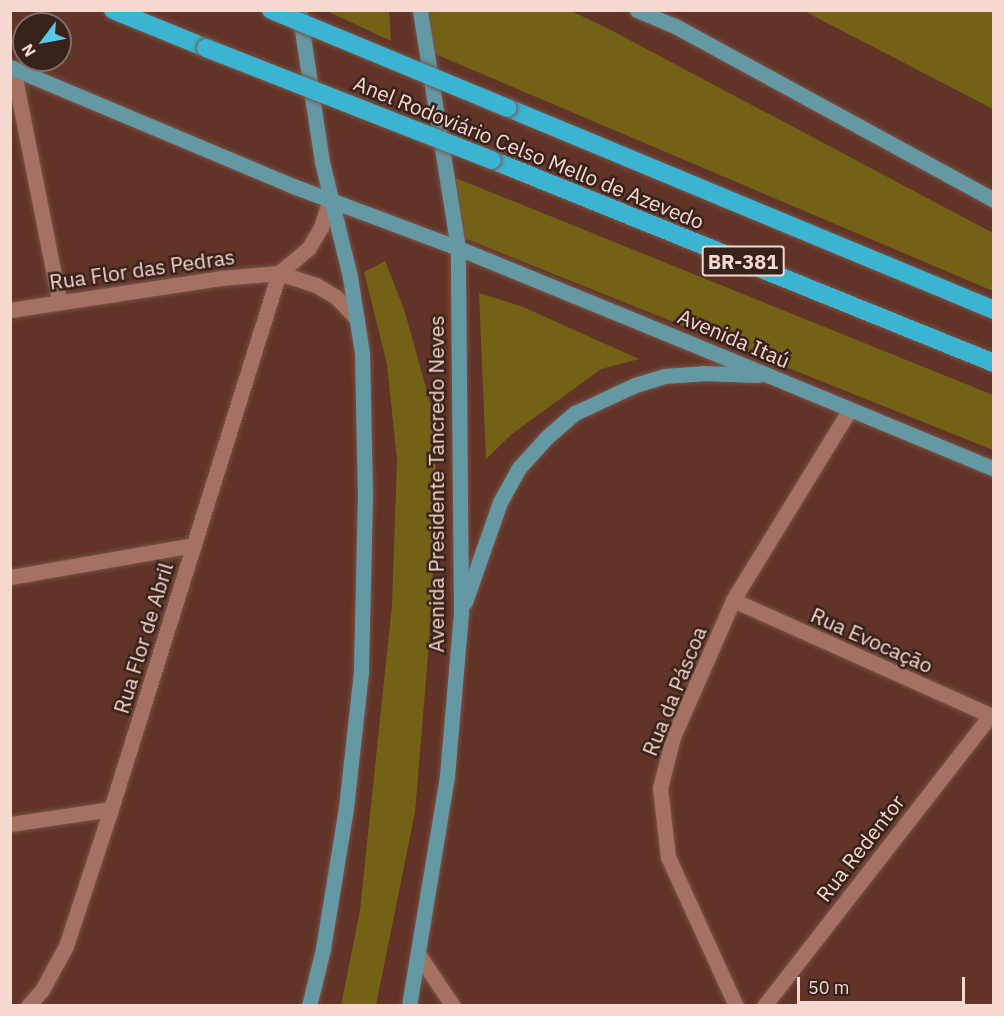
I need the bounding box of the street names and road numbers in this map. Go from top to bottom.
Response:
street label: Anel Rodoviário Celso Mello de Azevedo [350,70,708,234]
street label: Rua Flor das Pedras [48,244,236,294]
road number: BR-381 [701,244,785,278]
street label: Avenida Itaú [674,303,794,373]
street label: Avenida Presidente Tancredo Neves [423,315,449,653]
street label: Rua Flor de Abril [108,560,178,716]
street label: Rua Evocação [807,602,937,678]
street label: Rua da Páscoa [637,623,711,759]
street label: Rua Redentor [810,790,910,906]

